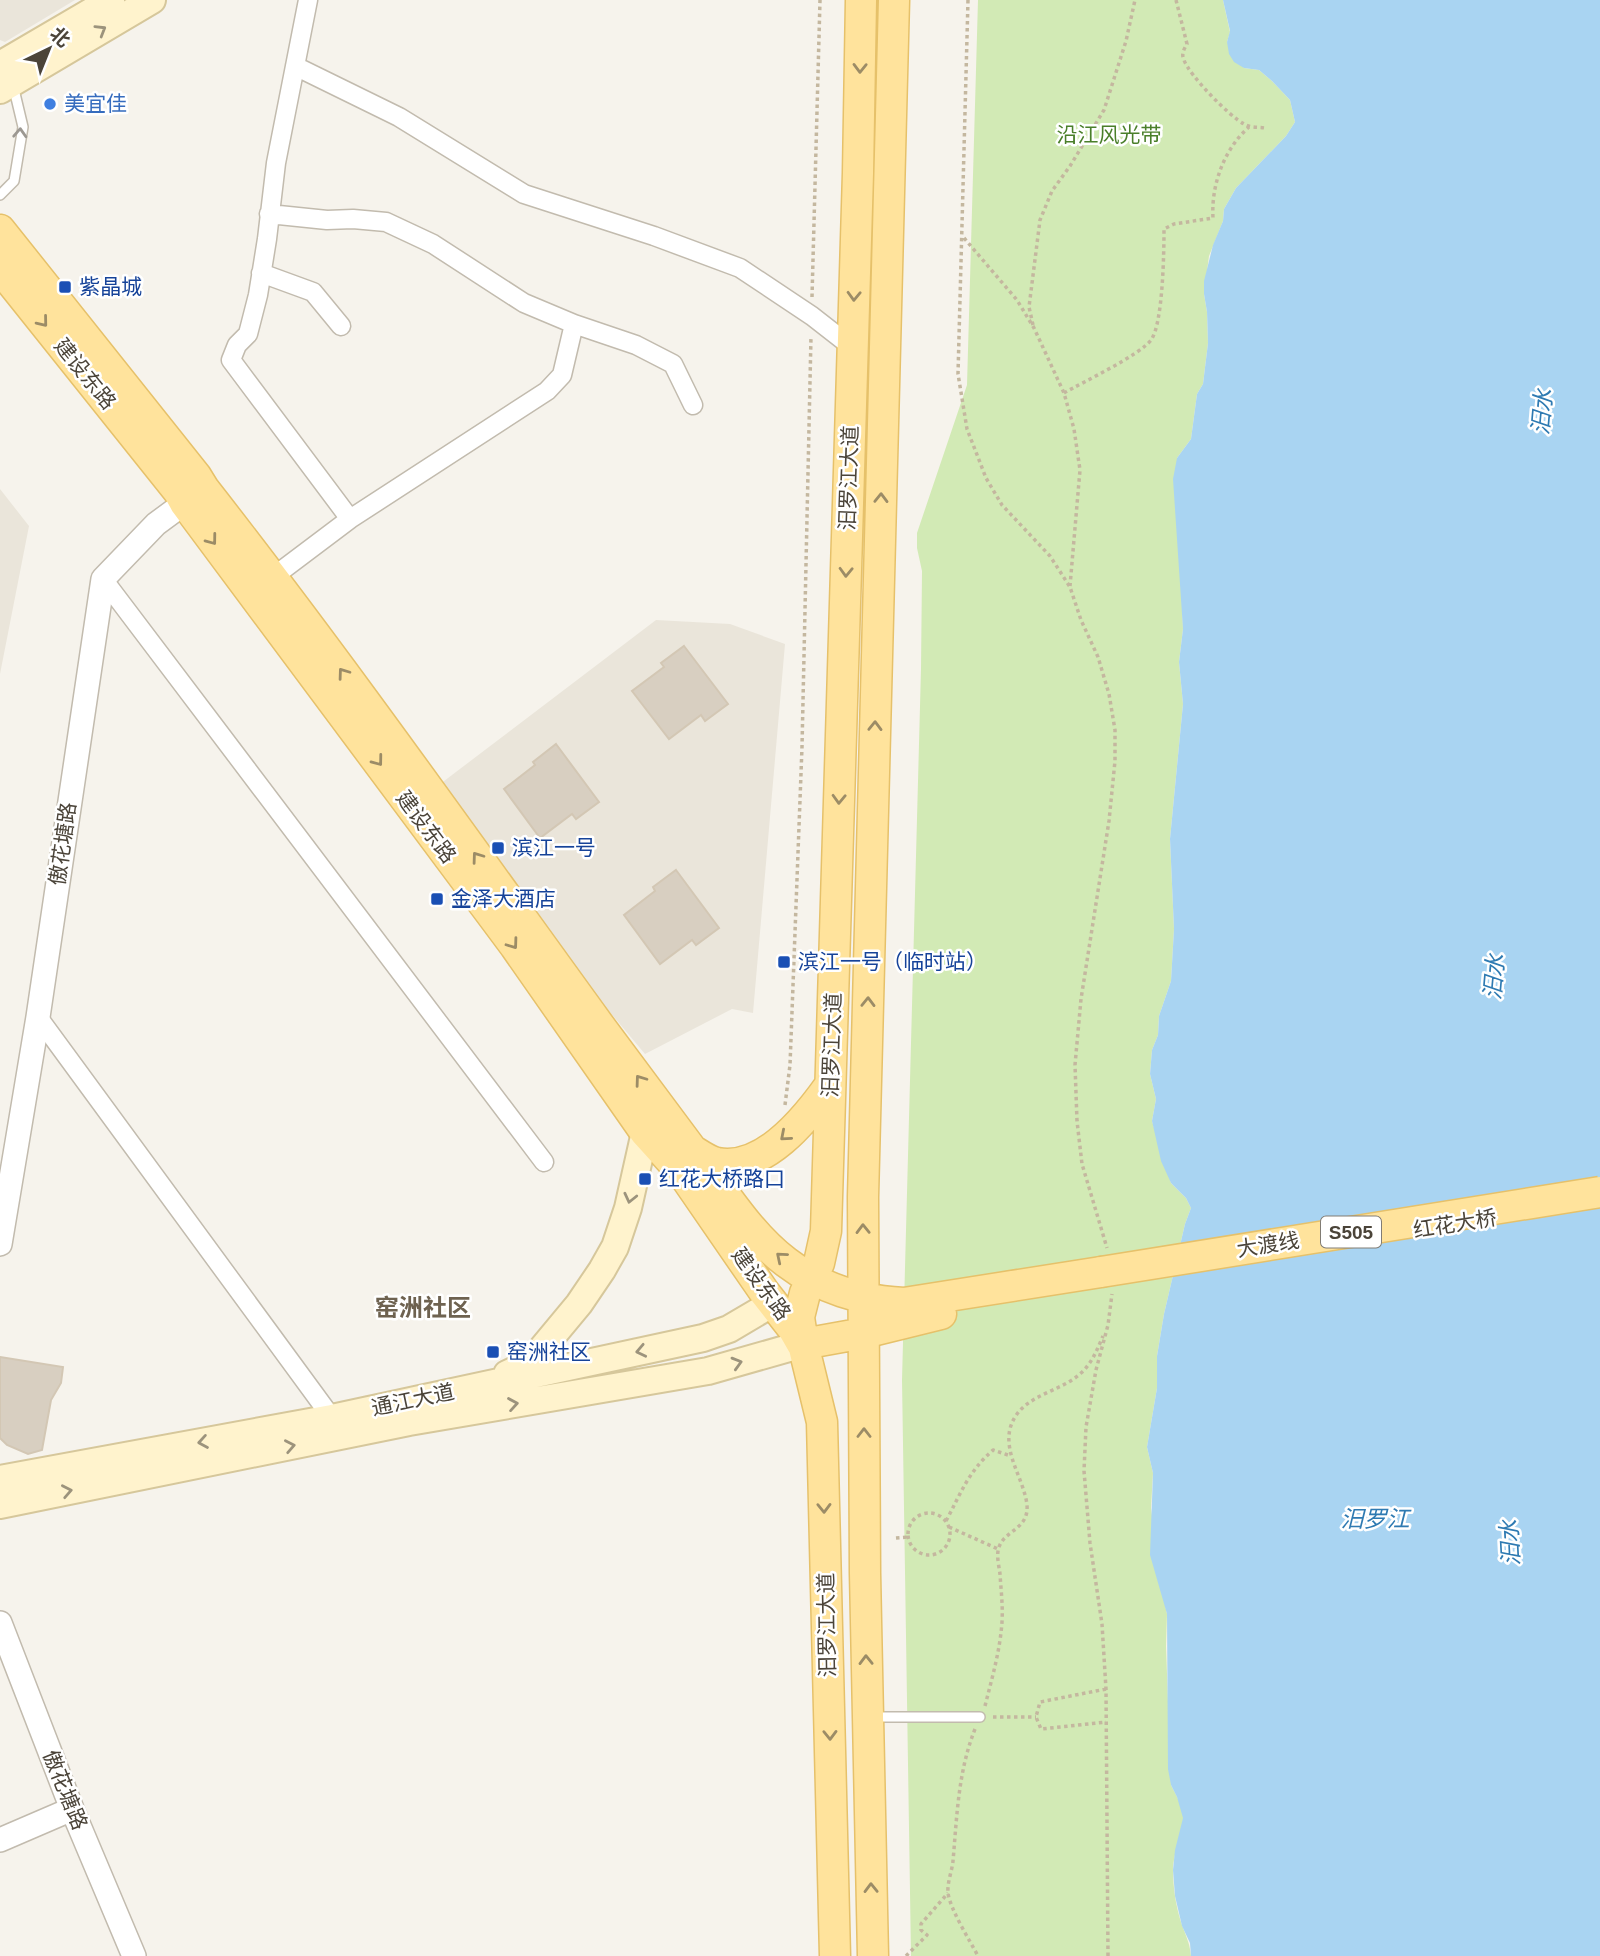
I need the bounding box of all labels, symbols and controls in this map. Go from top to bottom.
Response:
north arrow [14,14,84,84]
text: 北 [46,23,74,51]
one-way arrow [93,26,106,39]
one-way arrow [852,63,868,74]
place label: 美宜佳 [64,92,127,115]
marker: 美宜佳 [42,96,58,112]
park label: 沿江风光带 [1057,123,1162,146]
one-way arrow [13,127,28,138]
place label: 紫晶城 [79,275,142,298]
marker: 紫晶城 [57,279,73,295]
one-way arrow [847,290,862,301]
one-way arrow [34,314,47,326]
street label: 建设东路 [50,334,121,414]
water label: 汨水 [1527,387,1557,436]
street label: 汨罗江大道 [835,425,862,531]
one-way arrow [873,492,889,503]
one-way arrow [204,532,217,544]
one-way arrow [838,567,853,578]
one-way arrow [339,668,351,681]
one-way arrow [867,720,883,730]
one-way arrow [369,753,382,766]
street label: 建设东路 [392,786,461,867]
one-way arrow [831,795,847,805]
street label: 傲花塘路 [45,801,80,887]
place label: 滨江一号 [512,836,596,859]
marker: 滨江一号 [490,840,506,856]
one-way arrow [473,852,485,865]
place label: 金泽大酒店 [451,887,556,910]
marker: 金泽大酒店 [429,891,445,907]
one-way arrow [505,936,518,949]
place label: 滨江一号（临时站） [798,950,987,973]
water label: 汨水 [1479,952,1509,1001]
marker: 滨江一号（临时站） [776,954,792,970]
street label: 汨罗江大道 [818,992,845,1098]
one-way arrow [860,996,876,1007]
one-way arrow [636,1075,648,1088]
one-way arrow [781,1128,794,1140]
place label: 红花大桥路口 [659,1167,785,1190]
marker: 红花大桥路口 [637,1171,653,1187]
one-way arrow [624,1192,638,1204]
street label: 红花大桥 [1412,1206,1498,1241]
road number: S505 [1321,1216,1381,1248]
one-way arrow [855,1224,871,1234]
street label: 大渡线 [1235,1228,1301,1261]
street label: 建设东路 [727,1243,795,1324]
one-way arrow [777,1253,789,1266]
district label: 窑洲社区 [375,1294,471,1321]
place label: 窑洲社区 [507,1340,591,1363]
one-way arrow [635,1343,647,1357]
marker: 窑洲社区 [485,1344,501,1360]
one-way arrow [731,1356,743,1371]
street label: 通江大道 [369,1380,456,1419]
one-way arrow [507,1397,519,1412]
one-way arrow [856,1427,872,1438]
one-way arrow [197,1434,209,1449]
one-way arrow [284,1440,296,1455]
one-way arrow [61,1485,73,1500]
one-way arrow [817,1503,832,1514]
water label: 汨罗江 [1341,1506,1413,1532]
water label: 汨水 [1496,1518,1524,1567]
street label: 汨罗江大道 [814,1572,839,1678]
one-way arrow [858,1655,874,1665]
one-way arrow [822,1730,837,1741]
street label: 傲花塘路 [39,1747,92,1833]
one-way arrow [864,1882,879,1893]

